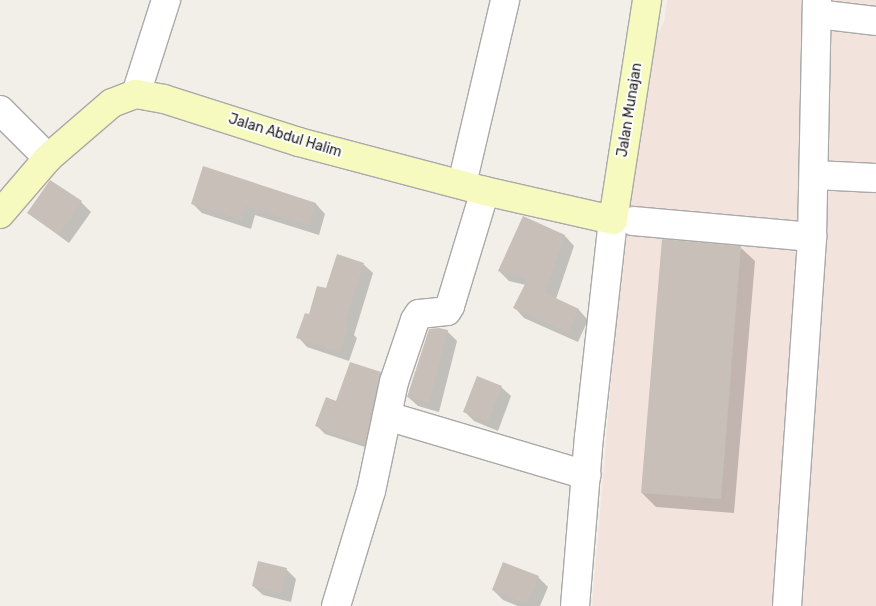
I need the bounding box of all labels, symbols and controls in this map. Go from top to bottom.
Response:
street label: Jalan Munajan [614,62,646,158]
street label: Jalan Abdul Halim [226,111,344,161]

